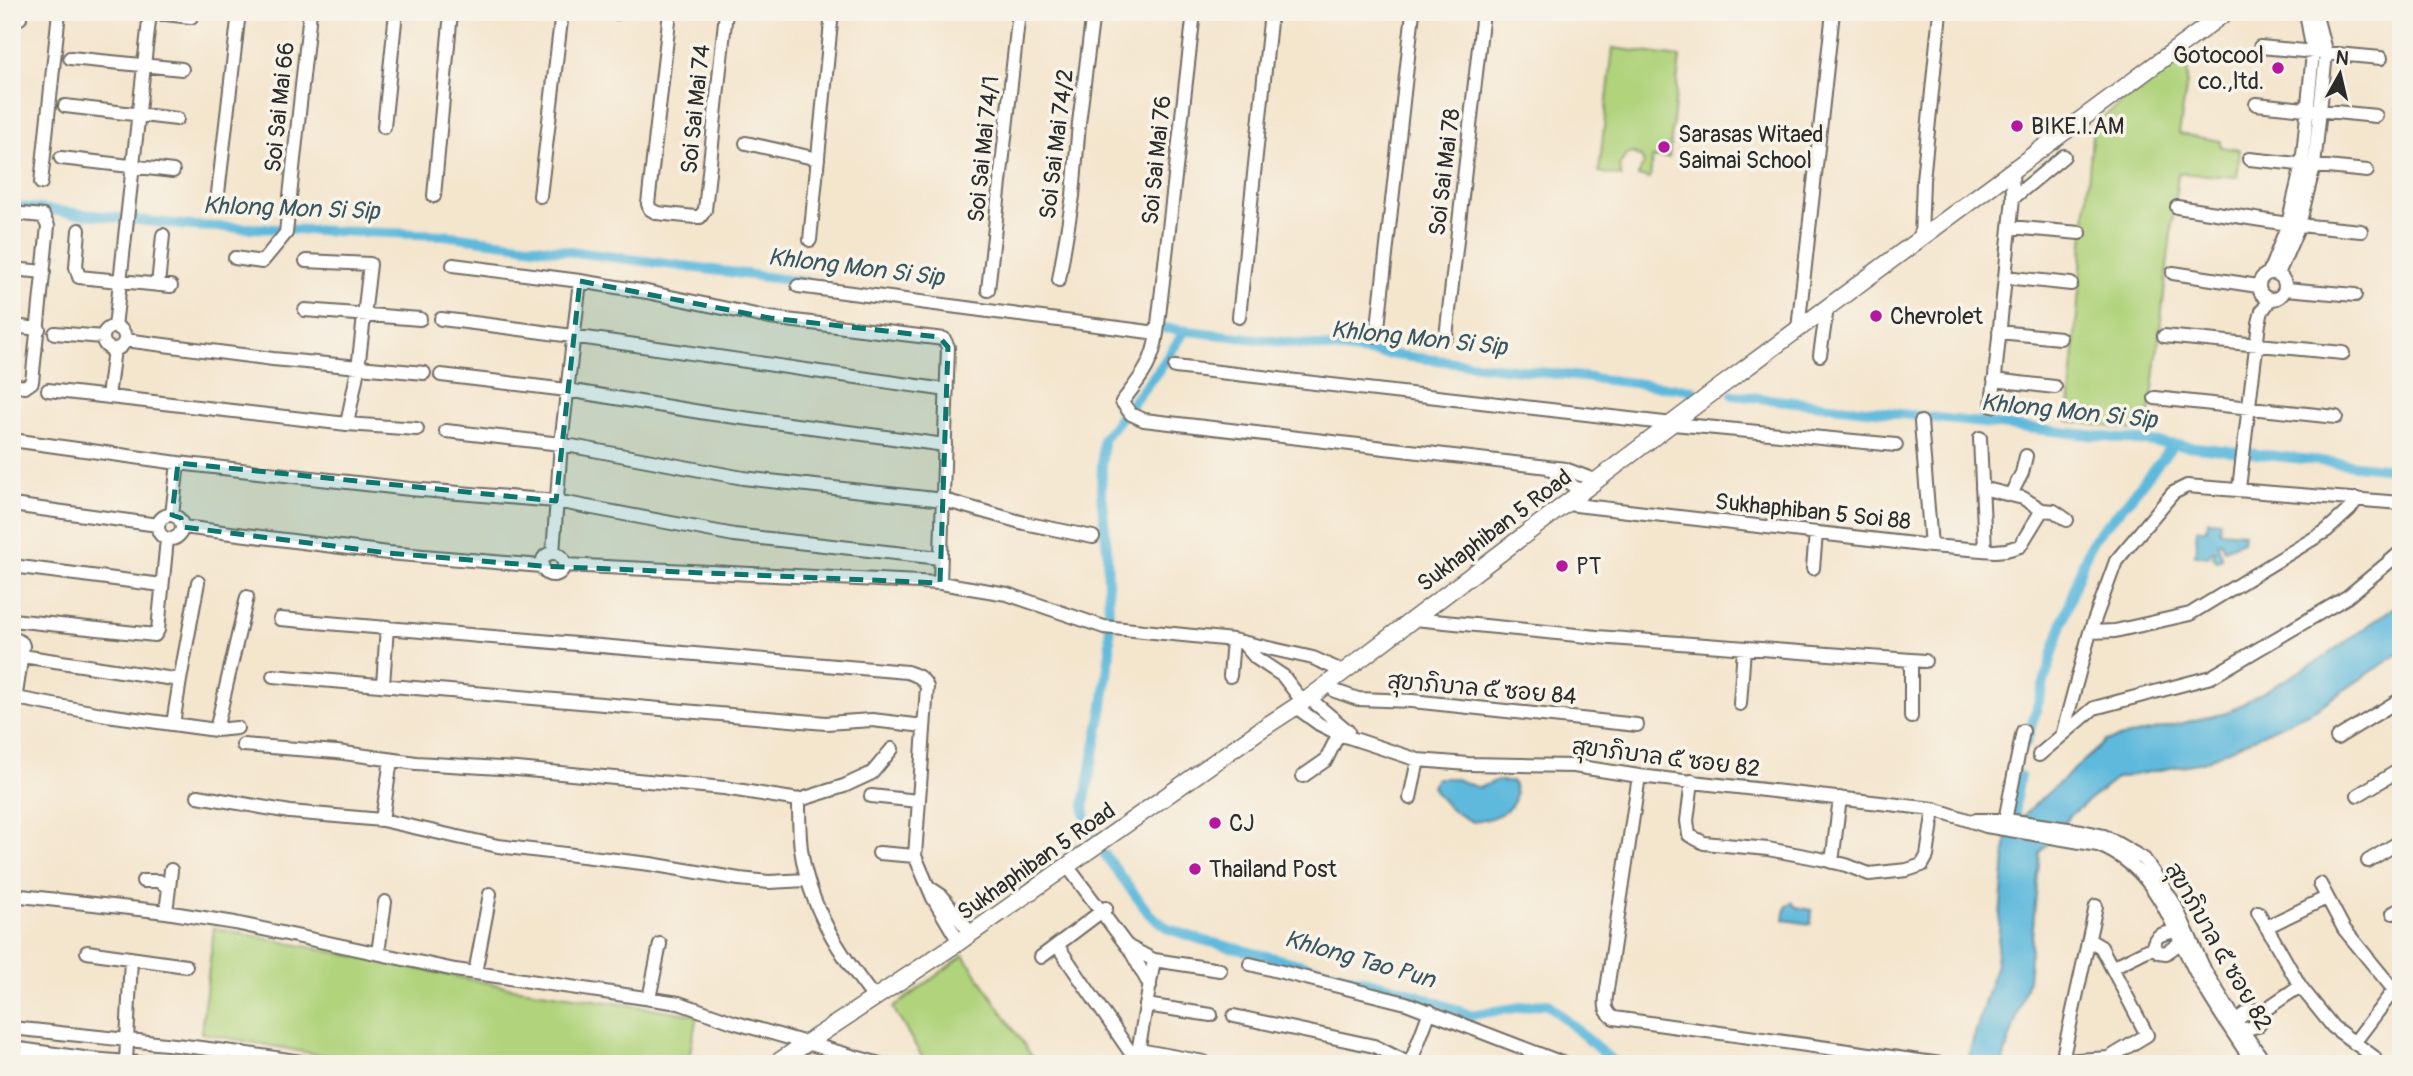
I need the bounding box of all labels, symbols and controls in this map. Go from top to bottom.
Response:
north arrow [2304,38,2374,108]
street label: Soi Sai Mai 66 [258,40,301,174]
place label: Gotocool co.,ltd. [2173,41,2264,96]
street label: Soi Sai Mai 74 [674,43,717,175]
text: N [2334,45,2350,71]
marker: Gotocool co.,ltd. [2270,60,2286,76]
street label: Soi Sai Mai 74/2 [1033,67,1080,221]
street label: Soi Sai Mai 74/1 [961,74,1006,224]
street label: Soi Sai Mai 76 [1135,94,1178,226]
street label: Soi Sai Mai 78 [1422,107,1467,237]
place label: BIKE.I.AM [2031,112,2124,141]
marker: BIKE.I.AM [2009,118,2025,134]
place label: Sarasas Witaed Saimai School [1678,120,1824,175]
marker: Sarasas Witaed Saimai School [1656,139,1672,155]
water label: Khlong Mon Si Sip [202,191,381,226]
water label: Khlong Mon Si Sip [766,242,947,293]
place label: Chevrolet [1890,302,1984,331]
marker: Chevrolet [1868,308,1884,324]
water label: Khlong Mon Si Sip [1330,315,1510,362]
water label: Khlong Mon Si Sip [1980,388,2160,435]
street label: Sukhaphiban 5 Road [1411,463,1577,598]
street label: Sukhaphiban 5 Soi 88 [1714,487,1912,536]
place label: PT [1576,552,1602,581]
marker: PT [1554,558,1570,574]
street label: สุขาภิบาล ๕ ซอย 84 [1386,666,1578,714]
street label: สุขาภิบาล ๕ ซอย 82 [1570,732,1762,786]
street label: Sukhaphiban 5 Road [952,796,1121,927]
place label: CJ [1229,809,1254,838]
marker: CJ [1207,815,1223,831]
place label: Thailand Post [1209,855,1337,884]
street label: สุขาภิบาล ๕ ซอย 82 [2156,857,2278,1037]
marker: Thailand Post [1187,861,1203,877]
water label: Khlong Tao Pun [1281,924,1440,995]

